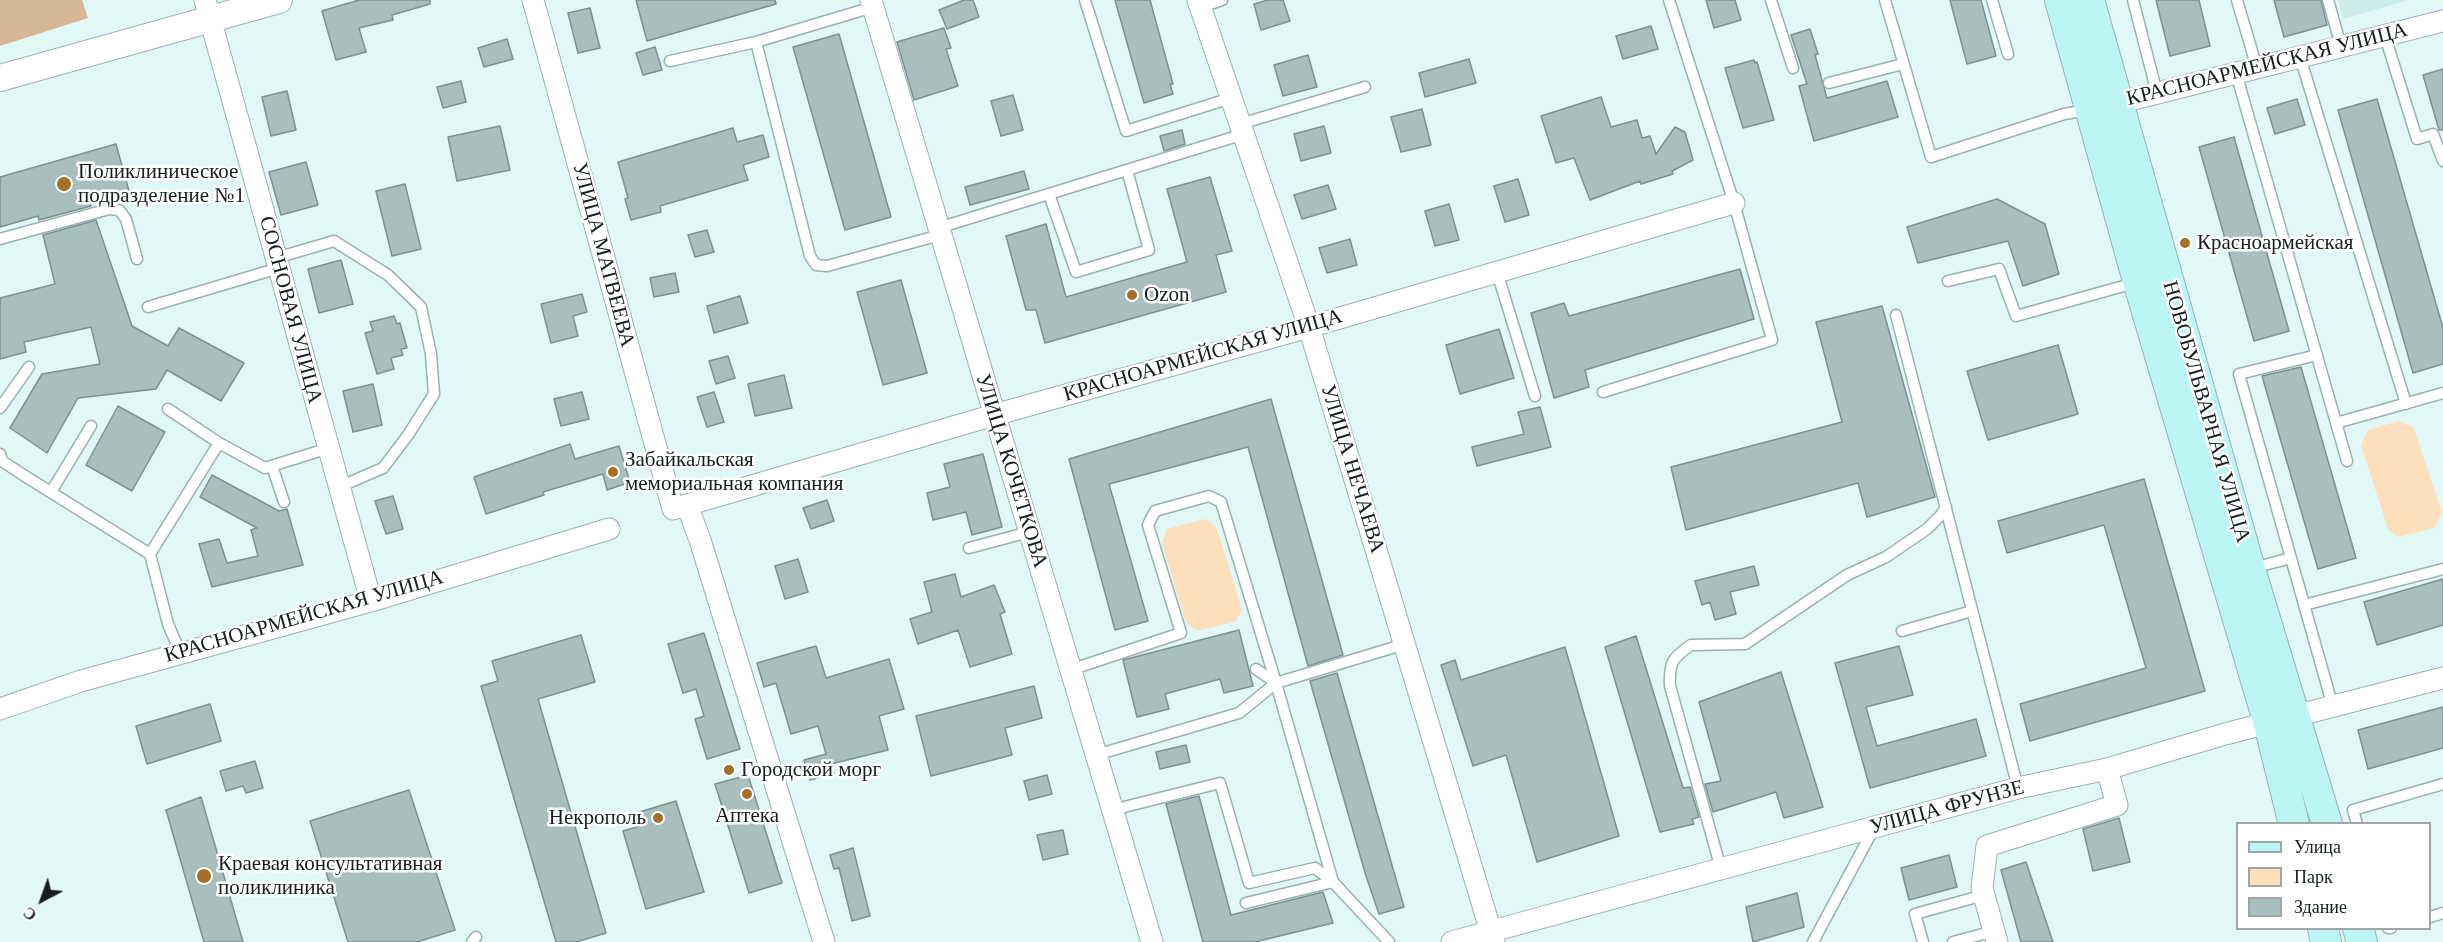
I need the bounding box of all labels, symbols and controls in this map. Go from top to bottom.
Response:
street label: КРАСНОАРМЕЙСКАЯ УЛИЦА [2124,18,2410,112]
place label: Поликлиническое подразделение №1 [78,159,245,209]
street label: УЛИЦА МАТВЕЕВА [566,160,640,350]
marker: Поликлиническое подразделение №1 [55,175,73,193]
street label: СОСНОВАЯ УЛИЦА [253,213,327,407]
place label: Красноармейская [2197,230,2353,256]
marker: Красноармейская [2178,236,2192,250]
street label: НОВОБУЛЬВАРНАЯ УЛИЦА [2157,278,2255,546]
place label: Ozon [1144,282,1189,308]
marker: Ozon [1125,288,1139,302]
street label: КРАСНОАРМЕЙСКАЯ УЛИЦА [1061,304,1345,408]
street label: УЛИЦА КОЧЕТКОВА [970,371,1052,571]
street label: УЛИЦА НЕЧАЕВА [1314,382,1390,556]
place label: Забайкальская мемориальная компания [625,447,843,497]
marker: Забайкальская мемориальная компания [606,465,620,479]
street label: КРАСНОАРМЕЙСКАЯ УЛИЦА [162,565,446,669]
place label: Городской морг [741,757,881,783]
marker: Городской морг [722,763,736,777]
street label: УЛИЦА ФРУНЗЕ [1867,775,2027,841]
marker: Аптека [740,787,754,801]
place label: Аптека [715,803,779,829]
place label: Некрополь [549,805,646,831]
marker: Некрополь [651,811,665,825]
legend [2236,822,2431,930]
text: Улица [2294,837,2341,857]
place label: Краевая консультативная поликлиника [218,851,443,901]
marker: Краевая консультативная поликлиника [195,867,213,885]
text: Парк [2294,867,2333,887]
north arrow [12,870,72,930]
text: Здание [2294,897,2347,917]
text: С [20,904,40,924]

